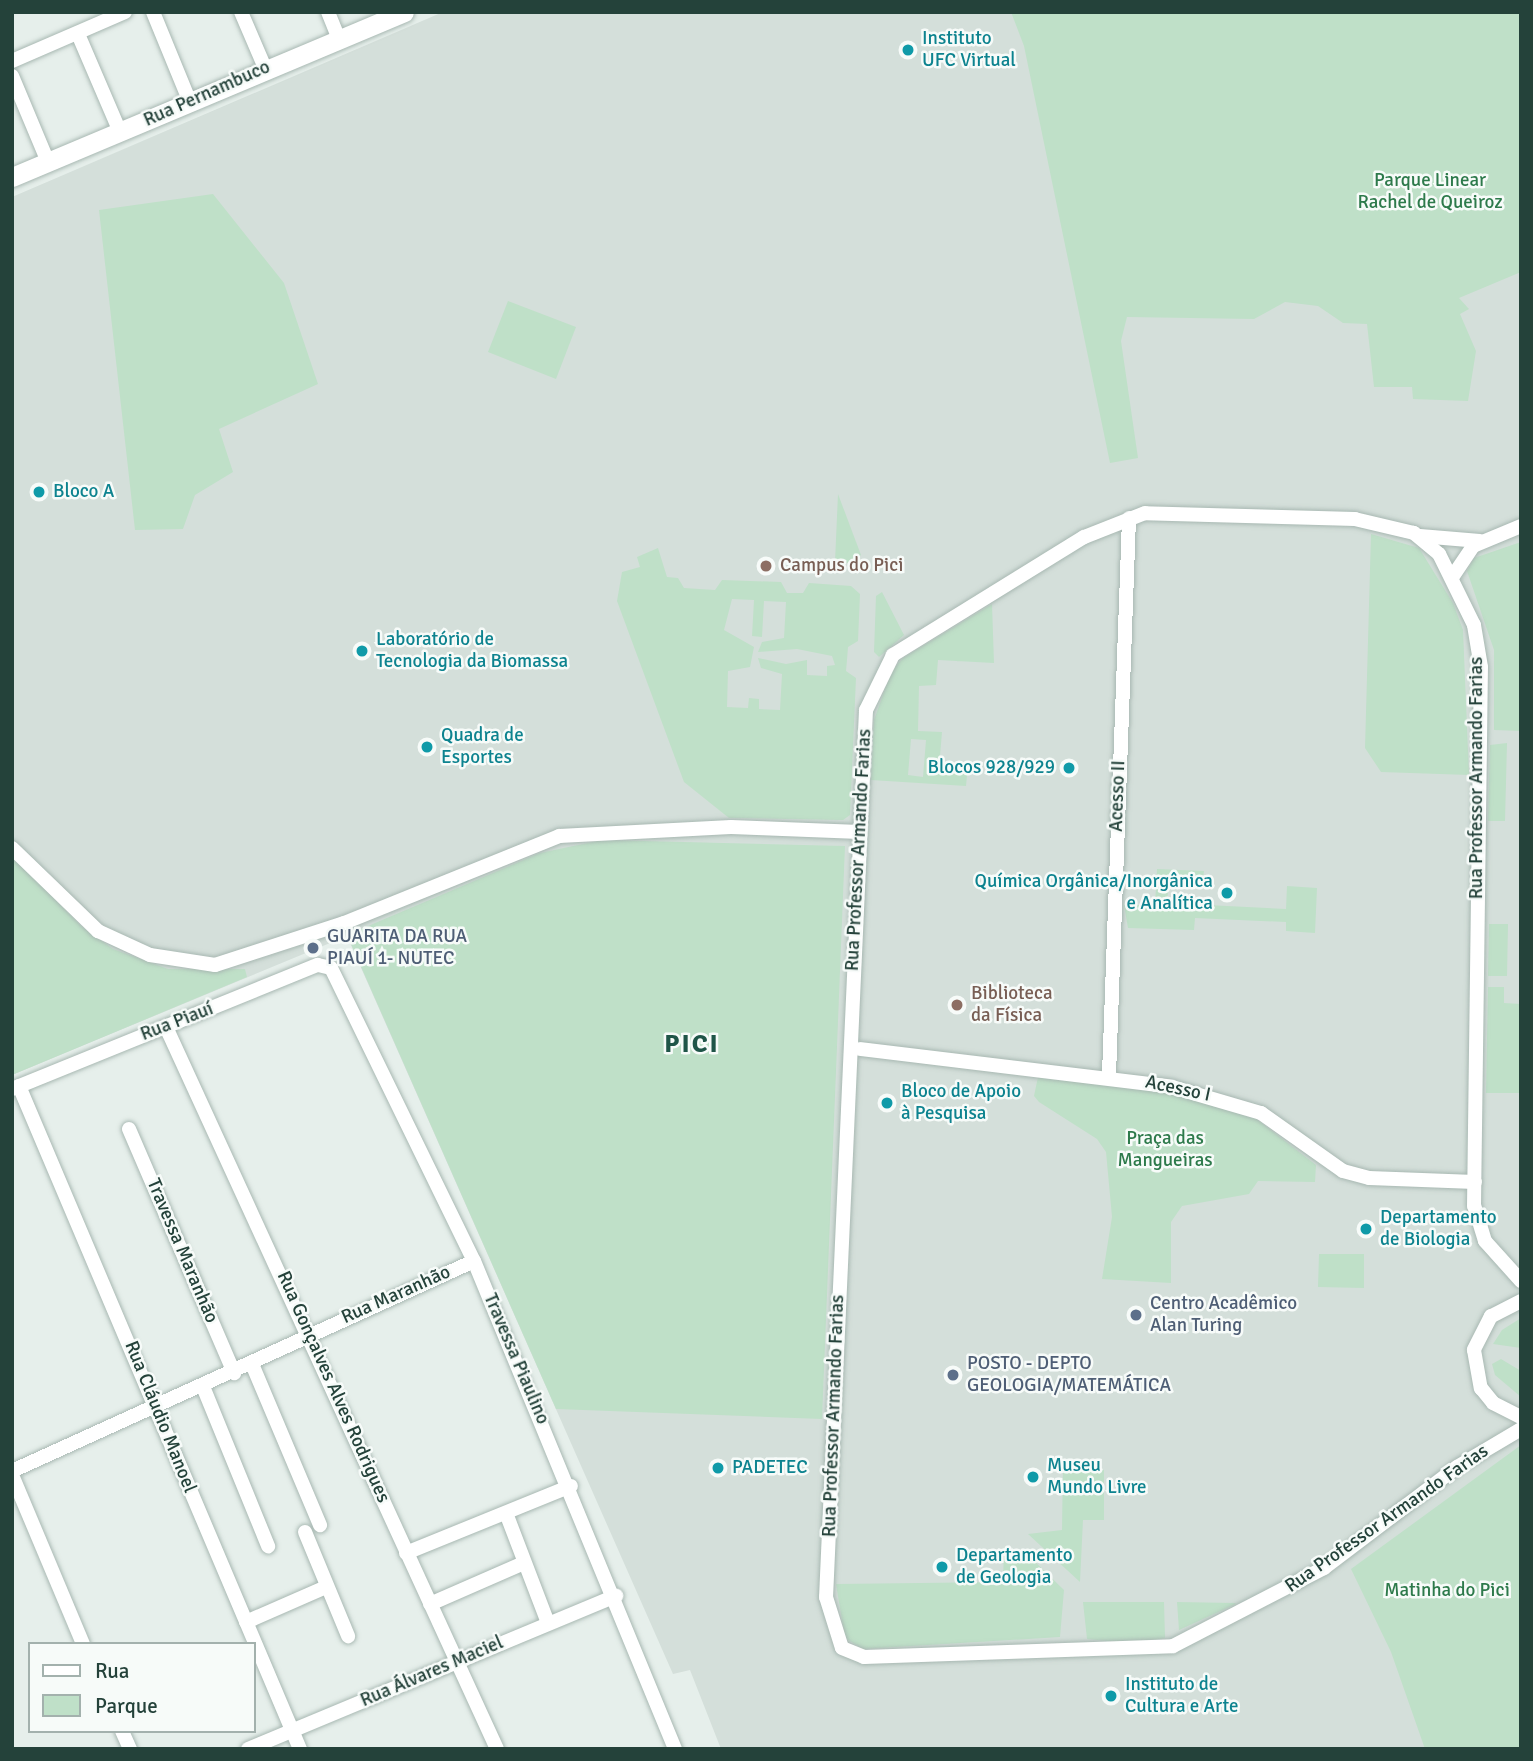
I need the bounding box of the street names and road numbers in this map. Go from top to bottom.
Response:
street label: Rua Pernambuco [140,56,274,132]
street label: Rua Professor Armando Farias [1466,657,1488,899]
street label: Rua Professor Armando Farias [841,728,877,972]
street label: Acesso II [1105,760,1131,832]
street label: Rua Piauí [137,998,217,1046]
street label: Acesso I [1143,1071,1213,1107]
street label: Travessa Maranhão [141,1175,223,1327]
street label: Rua Maranhão [338,1261,454,1329]
street label: Rua Gonçalves Alves Rodrigues [272,1268,394,1506]
street label: Travessa Piaulino [478,1290,554,1428]
street label: Rua Professor Armando Farias [818,1294,850,1538]
street label: Rua Cláudio Manoel [119,1338,201,1496]
street label: Rua Professor Armando Farias [1281,1440,1493,1598]
street label: Rua Álvares Maciel [357,1632,507,1712]

